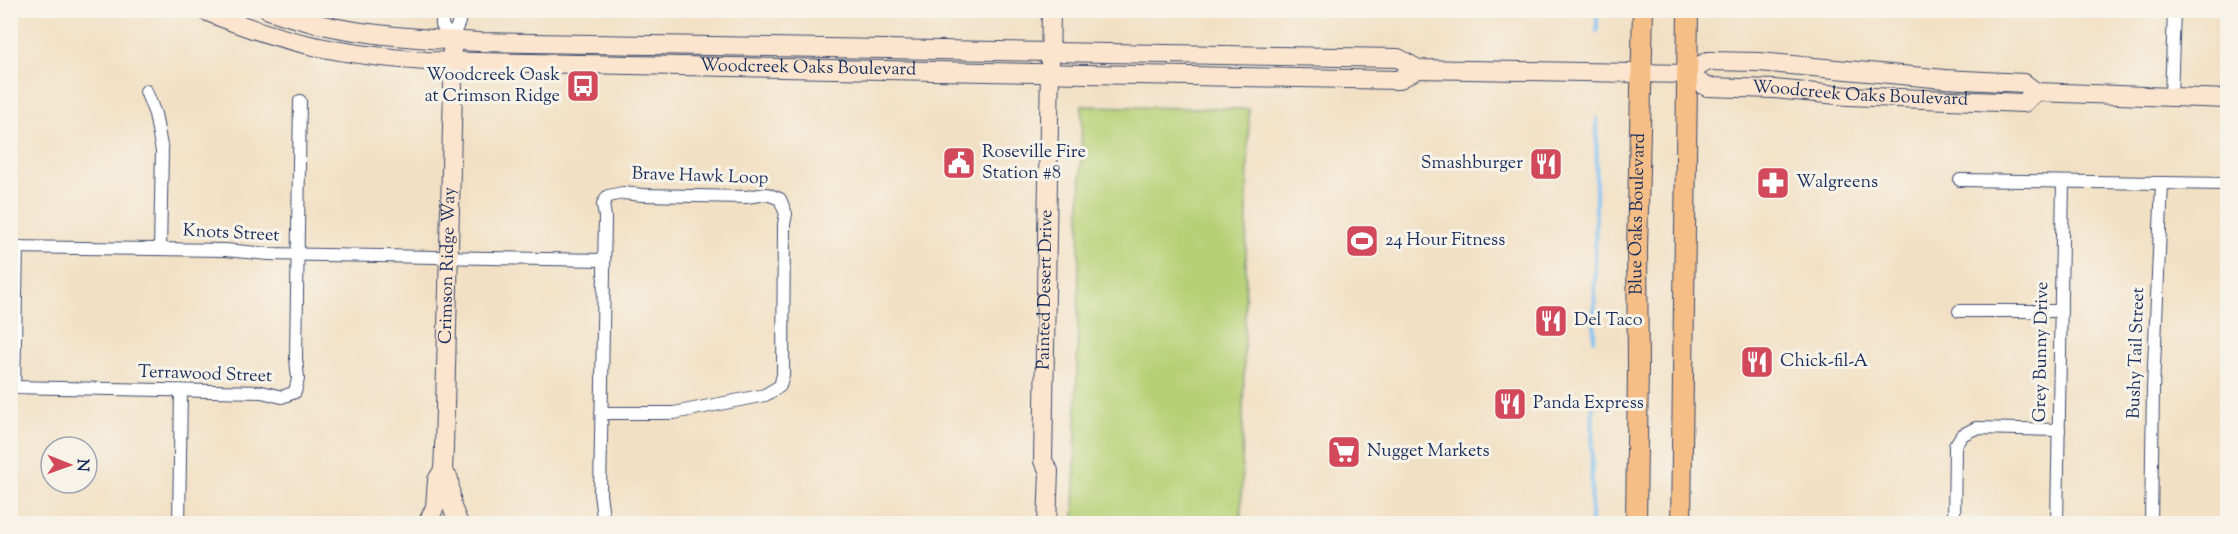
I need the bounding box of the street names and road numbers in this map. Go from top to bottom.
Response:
street label: Woodcreek Oaks Boulevard [699,53,916,84]
street label: Woodcreek Oaks Boulevard [1752,75,1969,114]
street label: Blue Oaks Boulevard [1624,133,1653,295]
street label: Brave Hawk Loop [631,162,769,192]
street label: Crimson Ridge Way [434,187,464,345]
street label: Painted Desert Drive [1032,209,1060,370]
street label: Knots Street [182,218,280,250]
street label: Grey Bunny Drive [2028,281,2056,423]
street label: Bushy Tail Street [2122,287,2152,419]
street label: Terrawood Street [138,360,272,390]

